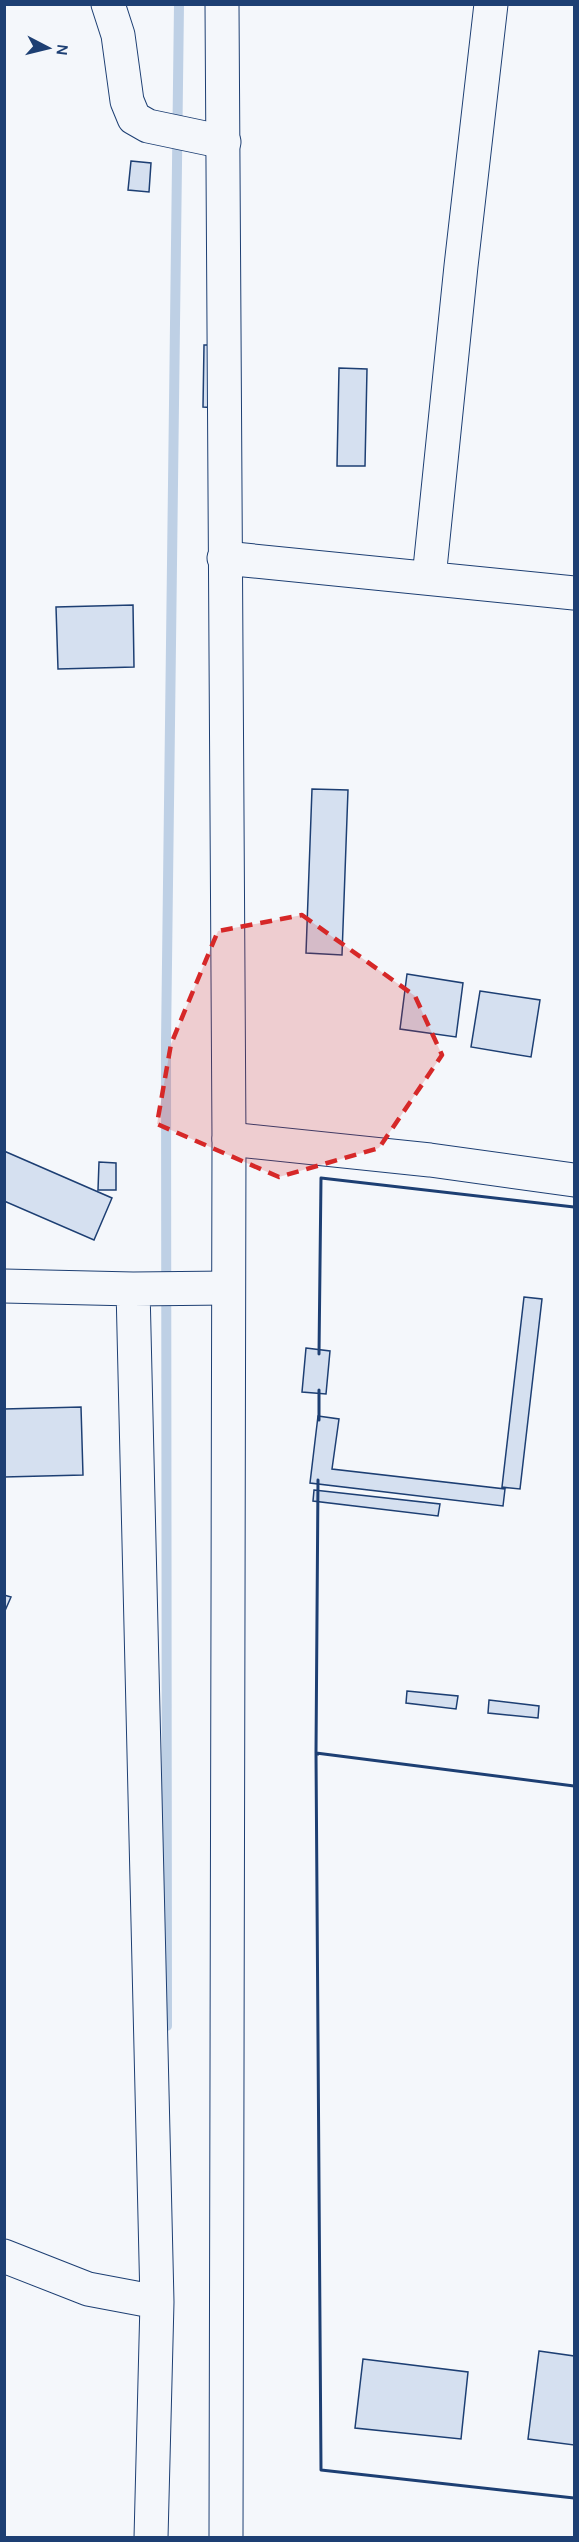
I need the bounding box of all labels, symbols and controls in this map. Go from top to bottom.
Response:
north arrow [18,18,78,78]
text: N [52,43,73,57]

